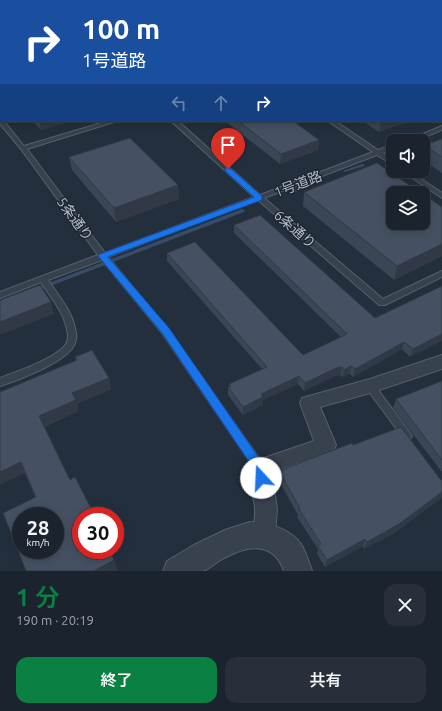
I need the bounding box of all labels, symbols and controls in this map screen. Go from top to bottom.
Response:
text: 100 m [82,13,160,44]
icon: right [16,16,68,68]
text: 1号道路 [82,50,146,70]
icon: left [168,92,190,114]
icon: ahead [210,92,232,114]
icon: right [252,92,274,114]
pin [211,128,245,169]
icon: arrive [217,134,239,156]
map controls [386,134,430,230]
button: sound [386,134,430,178]
street label: 1号道路 [272,168,324,200]
button: layers [386,186,430,230]
street label: 5条通り [54,194,96,244]
street label: 6条通り [271,207,319,251]
position arrow [240,457,282,499]
speed limit sign: 30 [72,507,124,559]
text: 28 [27,516,49,539]
text: km/h [26,537,50,548]
text: 1 分 [16,584,59,611]
button: close [384,584,426,626]
text: 190 m · 20:19 [16,613,94,627]
button: 終了 [16,657,217,703]
button: 共有 [225,657,426,703]

